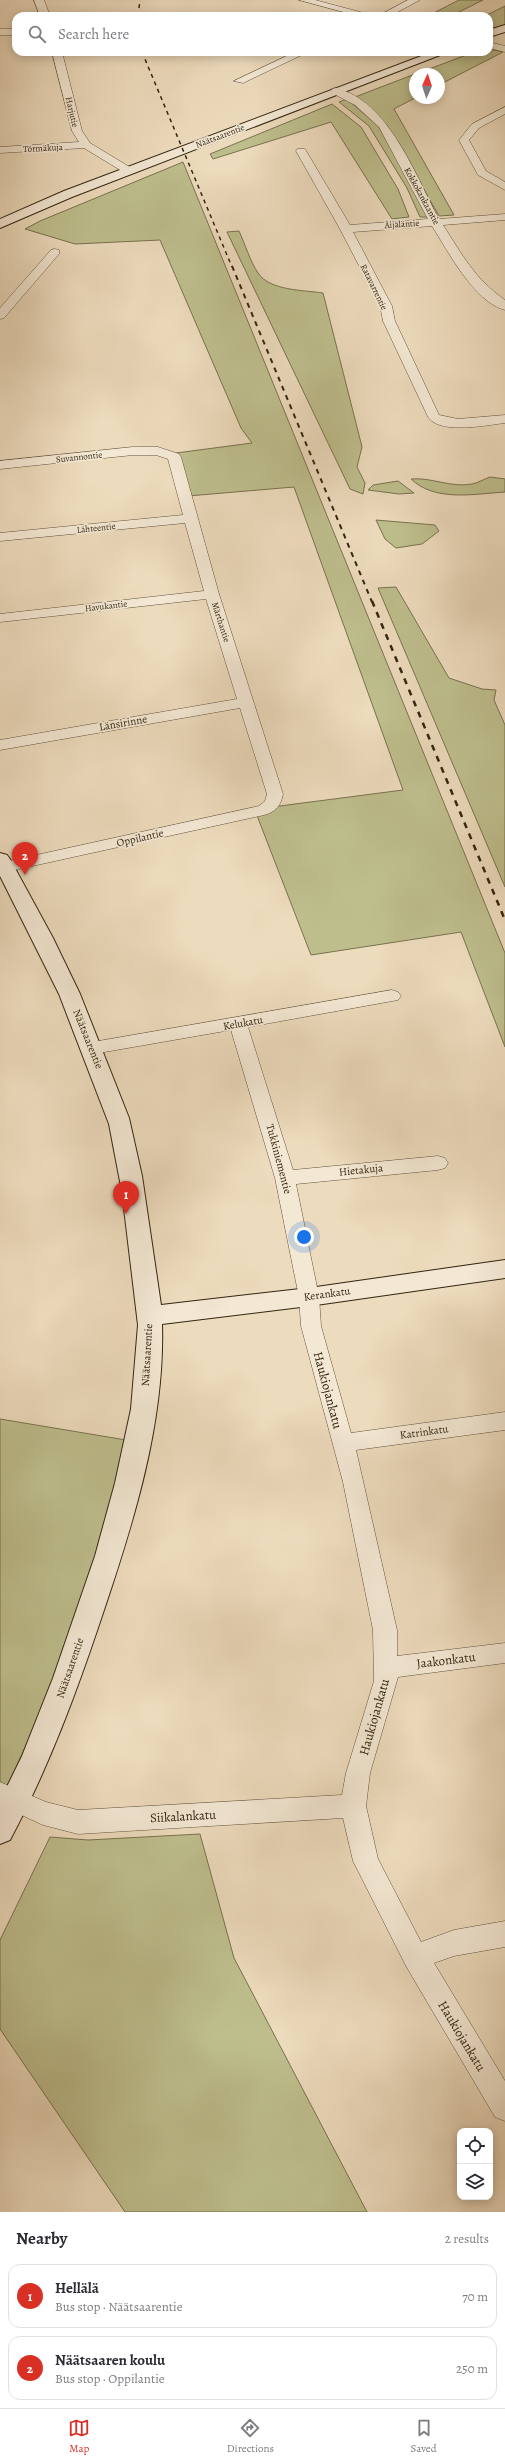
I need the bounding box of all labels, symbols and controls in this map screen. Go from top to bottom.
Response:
search box [12,12,493,56]
icon: search [26,23,48,45]
text: Search here [58,24,129,44]
north arrow [409,68,445,104]
street label: Harjutie [63,96,81,128]
street label: Näätsaarentie [194,121,246,151]
street label: Törmäkuja [23,141,64,155]
street label: Kokkokankaantie [401,165,443,227]
street label: Äijäläntie [383,217,420,231]
street label: Ratavarrentie [358,262,390,312]
street label: Suvannontie [55,449,103,465]
street label: Lähteentie [76,520,116,536]
street label: Havukantie [84,597,128,615]
street label: Märthantie [209,600,233,644]
street label: Länsirinne [98,711,148,735]
street label: Oppilantie [115,825,165,851]
pin: 2 [12,842,38,875]
street label: Näätsaarentie [69,1007,107,1071]
street label: Kelukatu [222,1012,264,1034]
street label: Tukkiniementie [263,1123,296,1196]
street label: Hietakuja [338,1160,385,1180]
pin: 1 [113,1181,139,1214]
your location [294,1227,314,1247]
street label: Kerankatu [303,1283,351,1305]
street label: Näätsaarentie [138,1323,156,1387]
street label: Haukiojankatu [310,1350,346,1430]
street label: Katrinkatu [399,1421,449,1443]
street label: Näätsaarentie [53,1636,87,1700]
street label: Jaakonkatu [416,1648,476,1672]
street label: Haukiojankatu [355,1677,393,1757]
street label: Siikalankatu [149,1806,217,1826]
street label: Haukiojankatu [434,1998,490,2074]
map controls [457,2128,493,2200]
button: locate [457,2128,493,2164]
button: layers [457,2164,493,2200]
text: Nearby [16,2227,67,2250]
text: 2 results [445,2230,489,2247]
text: Hellälä [55,2278,99,2298]
text: 1 [28,2288,32,2305]
text: 70 m [462,2288,488,2305]
text: Bus stop · Näätsaarentie [55,2298,183,2315]
text: Näätsaaren koulu [55,2350,165,2370]
text: 2 [27,2360,33,2377]
text: 250 m [456,2360,488,2377]
text: Bus stop · Oppilantie [55,2370,165,2387]
tab: Map [68,2417,90,2456]
tab: Directions [227,2417,274,2456]
tab: Saved [411,2417,437,2456]

